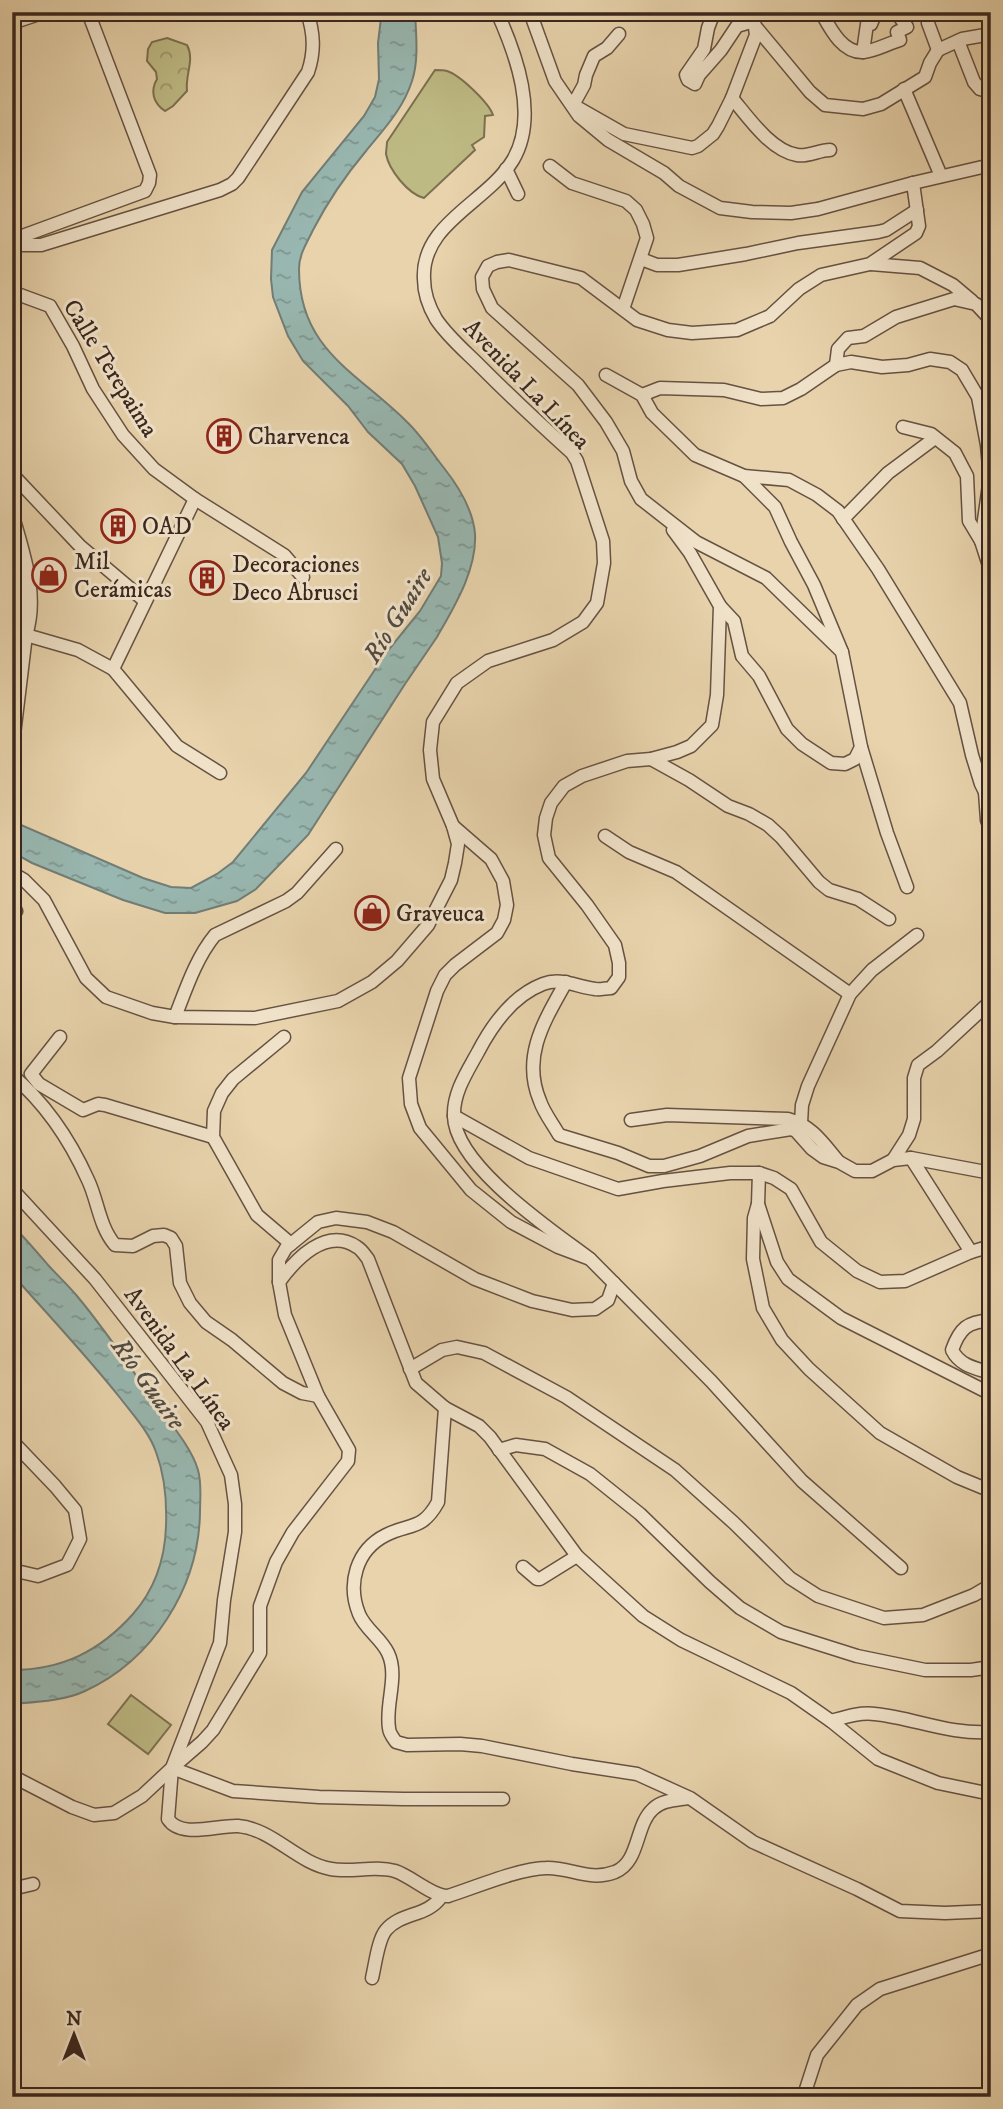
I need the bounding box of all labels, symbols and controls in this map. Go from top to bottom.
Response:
street label: Calle Terepaima [56,294,165,444]
street label: Avenida La Línea [456,313,597,457]
building icon: Charvenca [205,417,243,455]
place label: Charvenca [248,422,350,452]
building icon: OAD [99,507,137,545]
place label: OAD [142,512,192,542]
place label: Mil Cerámicas [74,547,172,605]
place label: Decoraciones Deco Abrusci [232,550,359,608]
shop icon: Mil Cerámicas [30,556,68,594]
building icon: Decoraciones Deco Abrusci [188,559,226,597]
water label: Río Guaire [356,561,441,670]
shop icon: Graveuca [353,894,391,932]
place label: Graveuca [396,899,485,929]
street label: Avenida La Línea [117,1281,242,1437]
water label: Río Guaire [103,1330,193,1437]
north arrow [38,2000,108,2070]
text: N [66,2008,82,2031]

